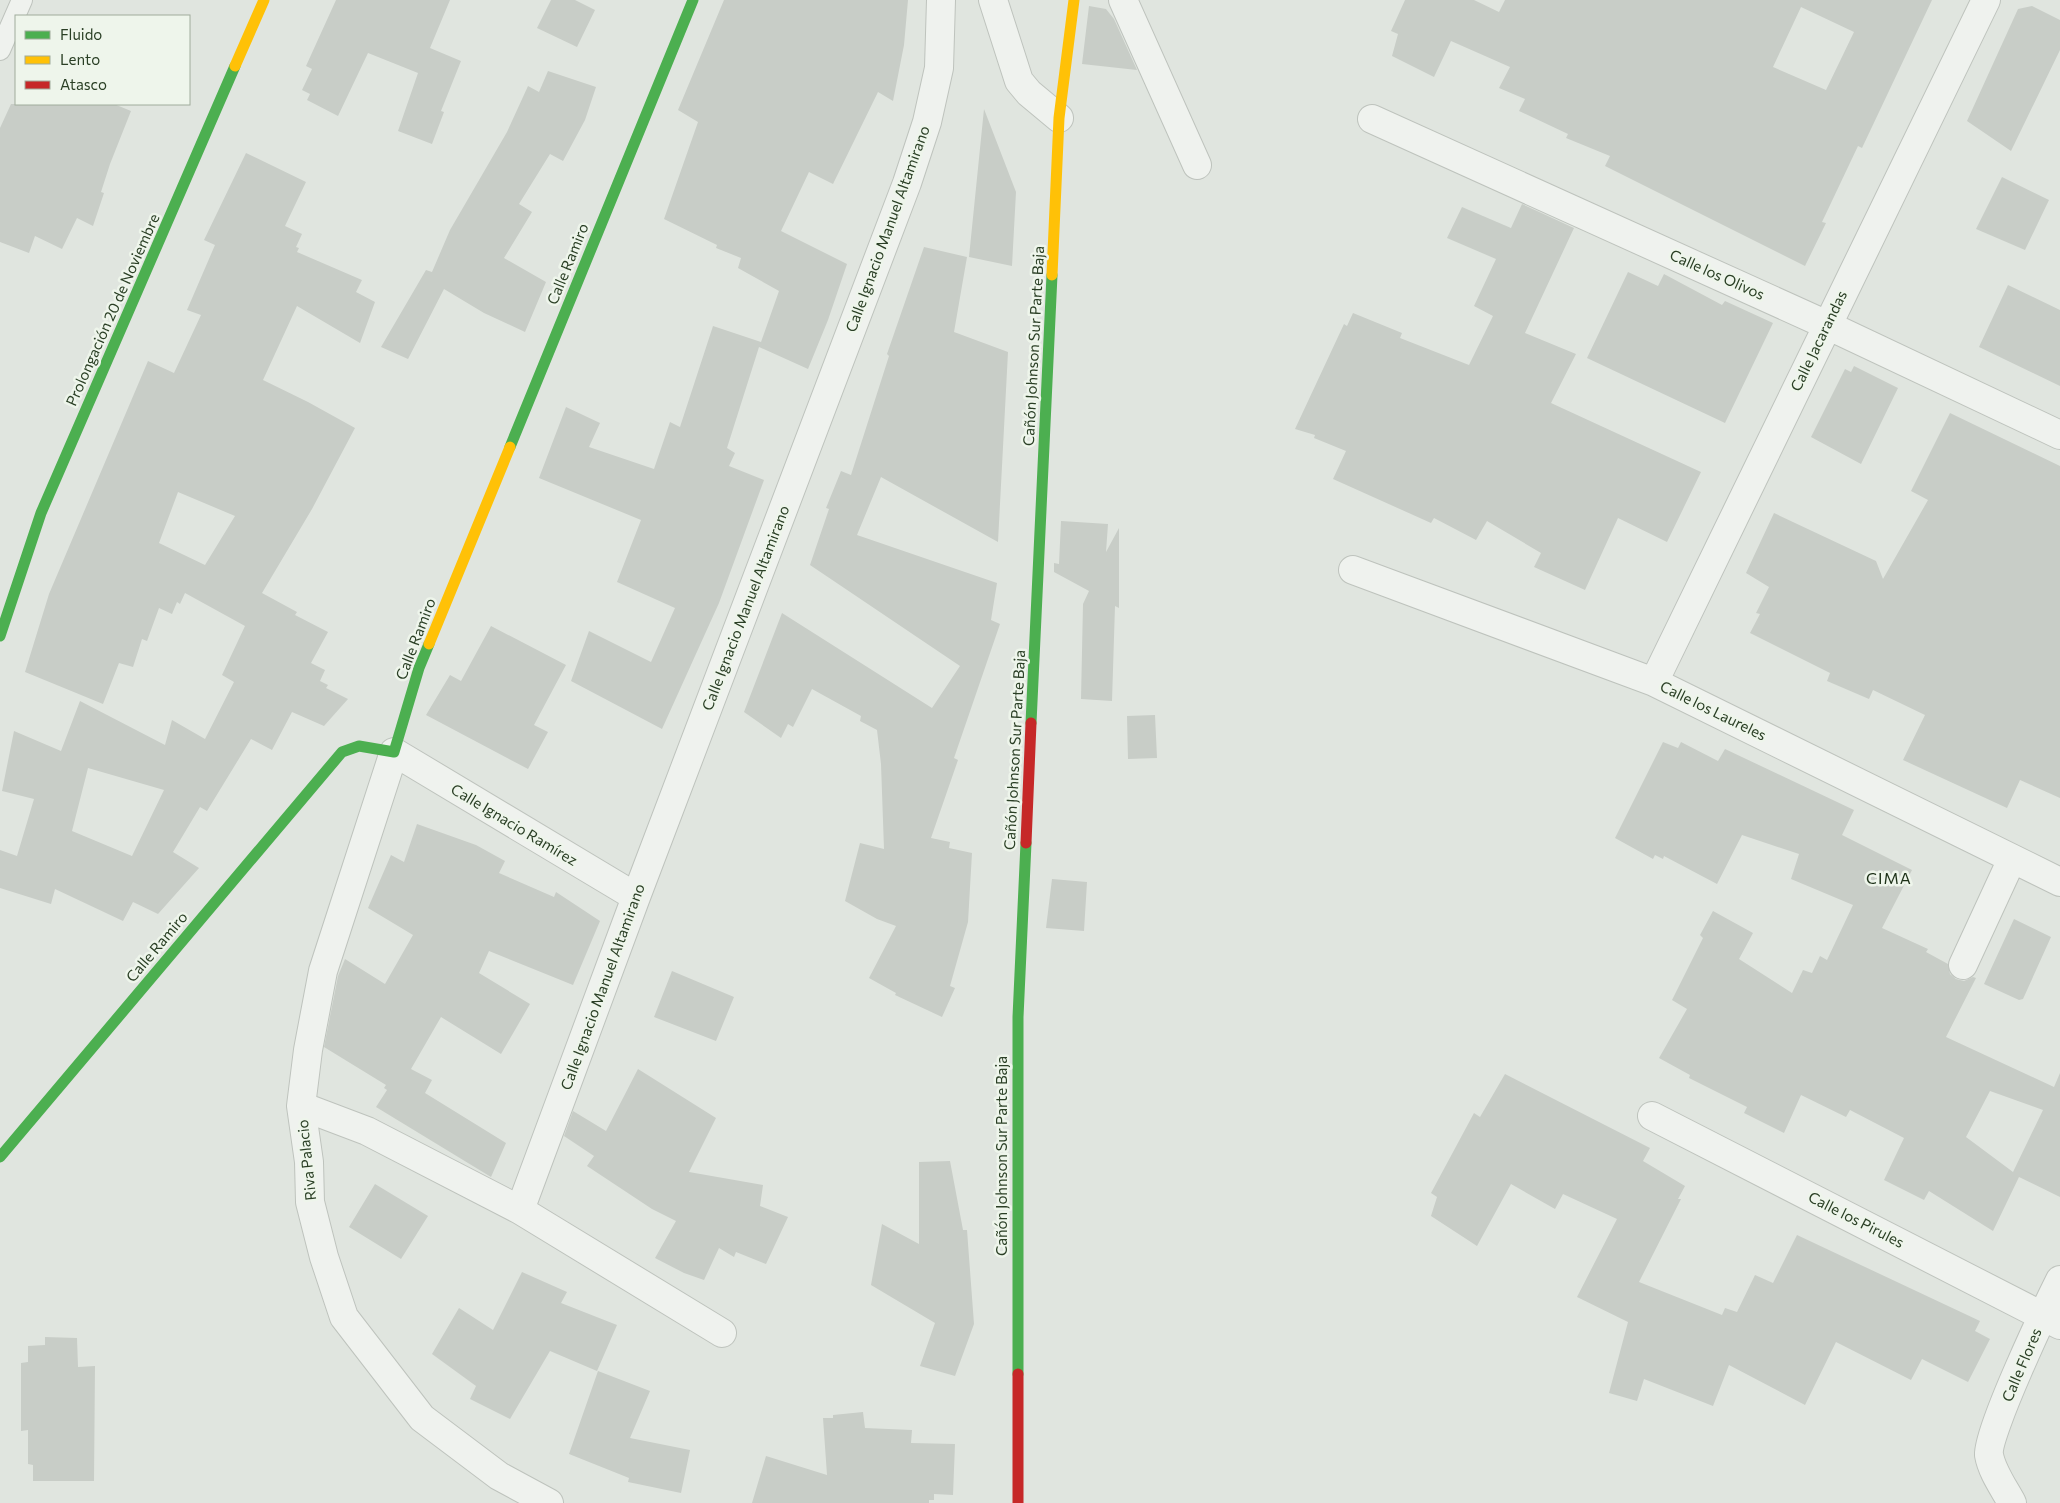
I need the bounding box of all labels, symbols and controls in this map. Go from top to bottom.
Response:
legend [15,15,190,105]
text: Fluido [60,25,102,43]
text: Lento [60,50,100,68]
text: Atasco [60,75,107,93]
street label: Calle Ignacio Manuel Altamirano [841,123,933,334]
street label: Prolongación 20 de Noviembre [61,211,163,408]
street label: Calle Ramiro [543,220,592,307]
street label: Cañón Johnson Sur Parte Baja [1019,245,1047,446]
street label: Calle los Olivos [1667,245,1768,303]
street label: Calle Jacarandas [1786,287,1850,394]
street label: Calle Ignacio Manuel Altamirano [698,502,793,713]
street label: Calle Ramiro [391,595,439,682]
street label: Cañón Johnson Sur Parte Baja [1000,649,1028,850]
street label: Calle los Laureles [1657,677,1770,744]
street label: Calle Ignacio Ramírez [448,779,581,869]
district label: CIMA [1866,868,1912,887]
street label: Calle Ignacio Manuel Altamirano [556,881,648,1092]
street label: Calle Ramiro [122,908,191,985]
street label: Cañón Johnson Sur Parte Baja [992,1056,1010,1256]
street label: Riva Palacio [293,1119,319,1201]
street label: Calle los Pirules [1806,1187,1907,1251]
street label: Calle Flores [1997,1325,2045,1404]

